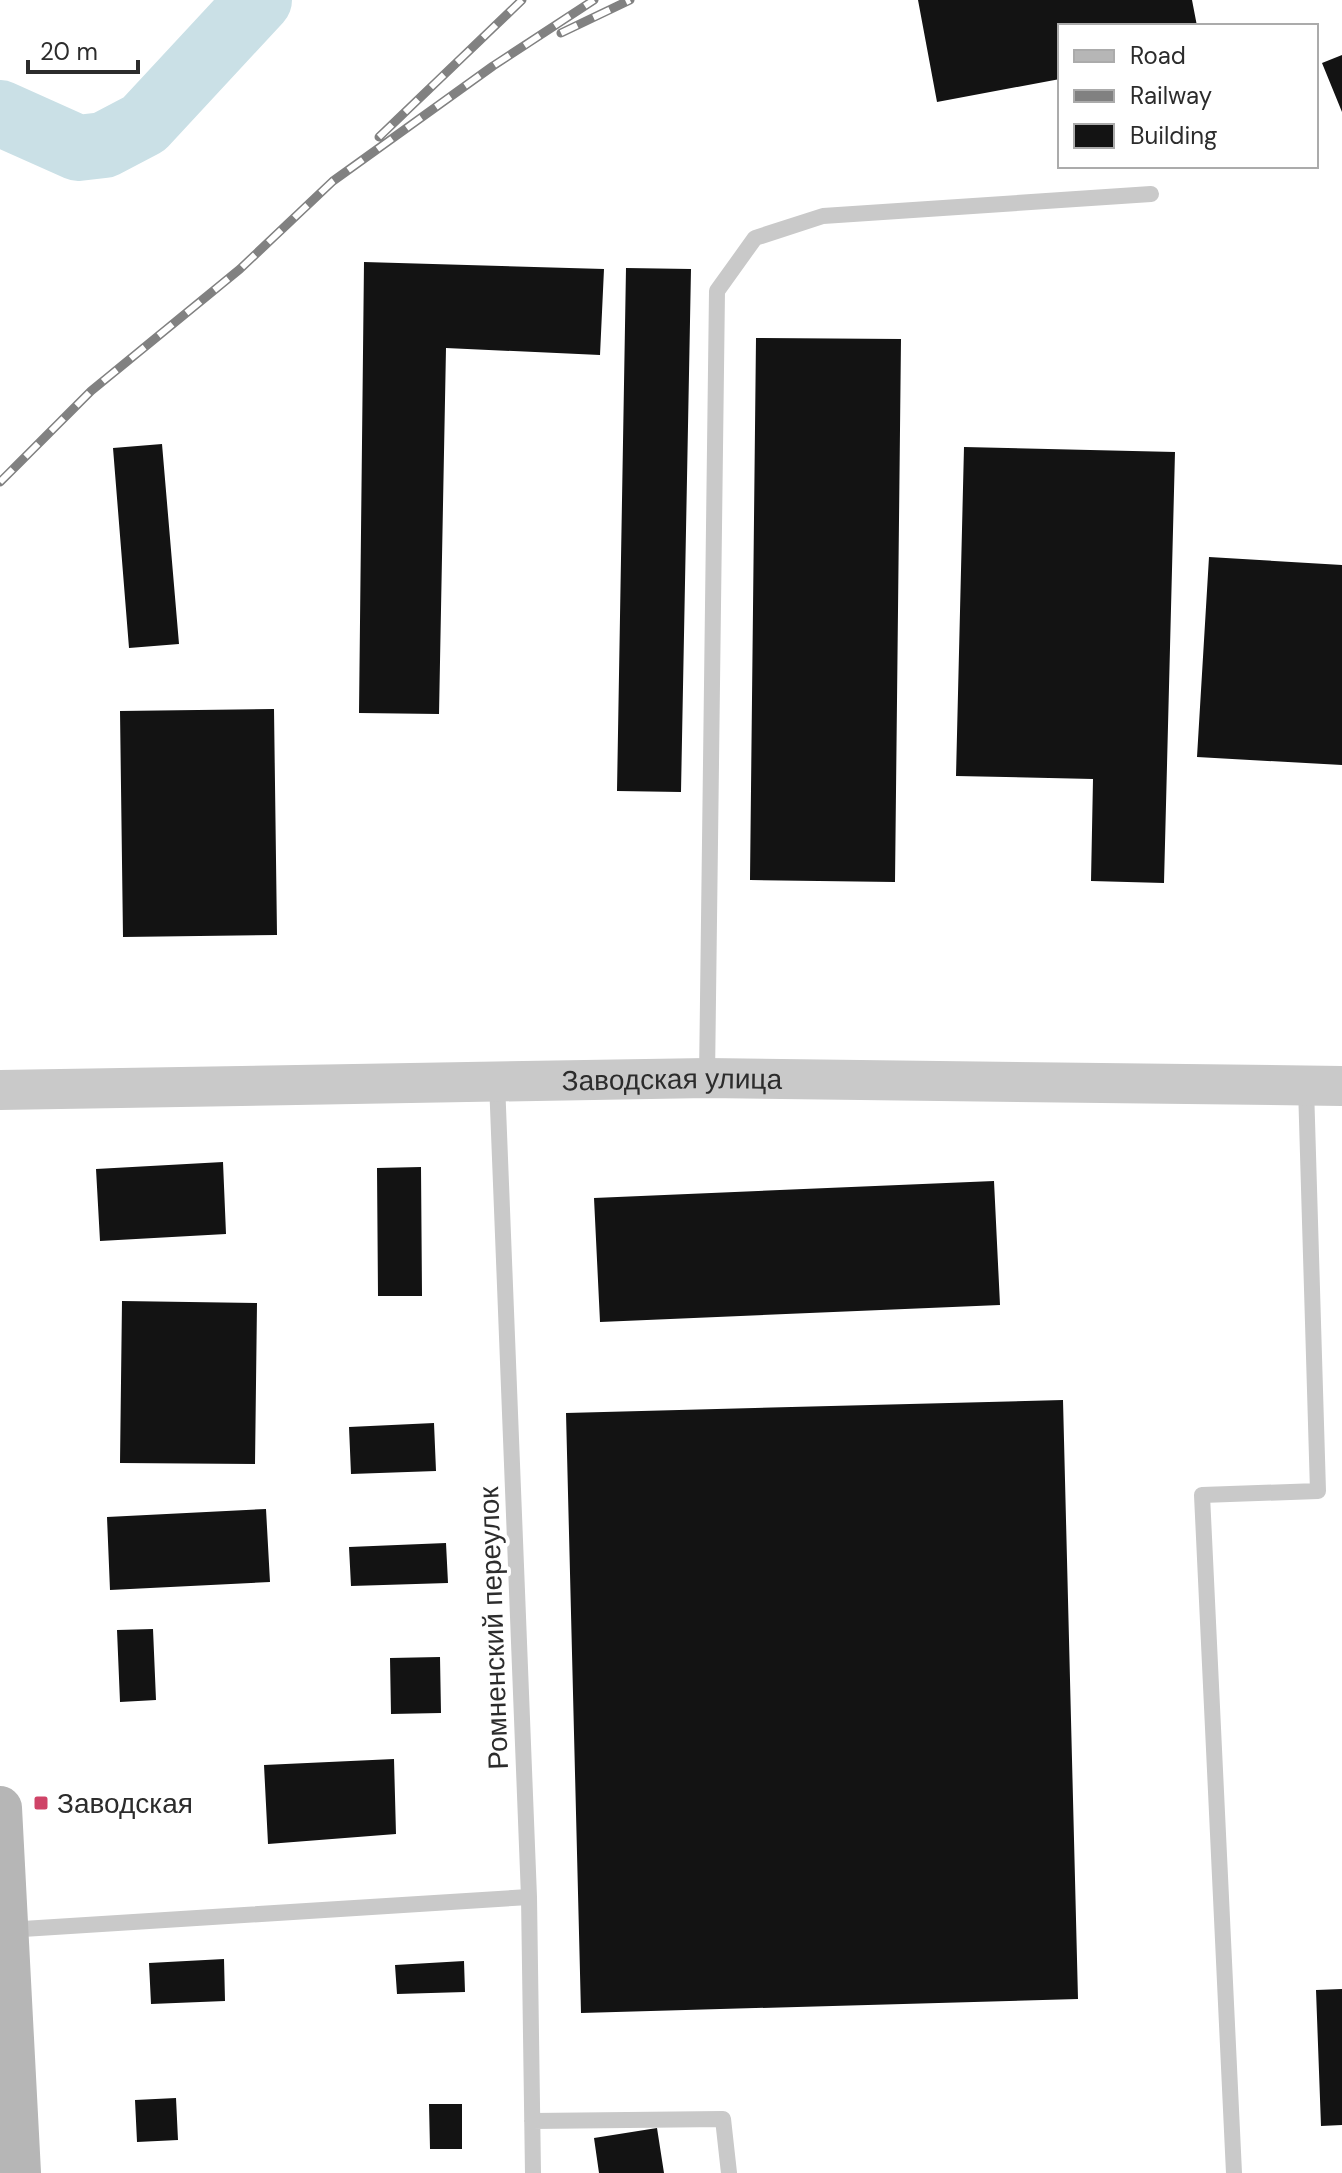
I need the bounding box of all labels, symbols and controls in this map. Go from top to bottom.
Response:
scale bar [28,24,138,74]
legend [1058,24,1318,168]
text: 20 m [40,36,98,67]
text: Road [1130,40,1186,71]
text: Railway [1130,80,1212,111]
text: Building [1130,120,1217,151]
street label: Заводская улица [561,1060,783,1099]
street label: Ромненский переулок [470,1485,517,1770]
place label: Заводская [57,1785,193,1822]
marker: Заводская [32,1794,50,1812]

